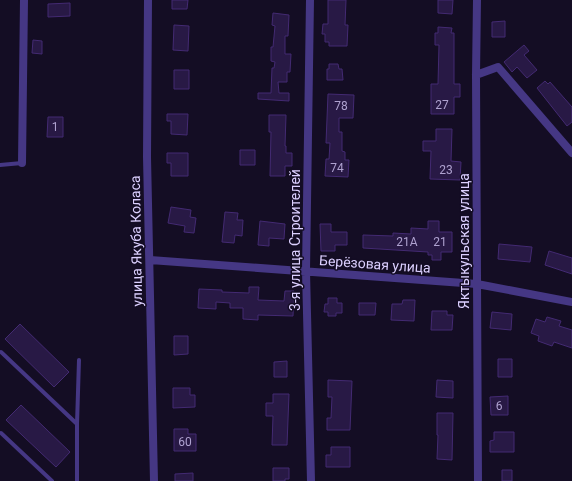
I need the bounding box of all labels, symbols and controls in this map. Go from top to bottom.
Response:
house number: 27 [435,98,449,112]
house number: 78 [334,99,348,113]
house number: 1 [52,120,58,134]
house number: 74 [330,161,344,175]
house number: 23 [439,163,453,177]
street label: 3-я улица Строителей [287,169,303,311]
street label: Яктыкульская улица [456,173,472,309]
street label: улица Якуба Коласа [127,175,145,307]
house number: 21А [396,235,418,249]
house number: 21 [433,235,447,249]
street label: Берёзовая улица [319,252,431,276]
house number: 6 [496,399,503,413]
house number: 60 [178,435,192,449]

